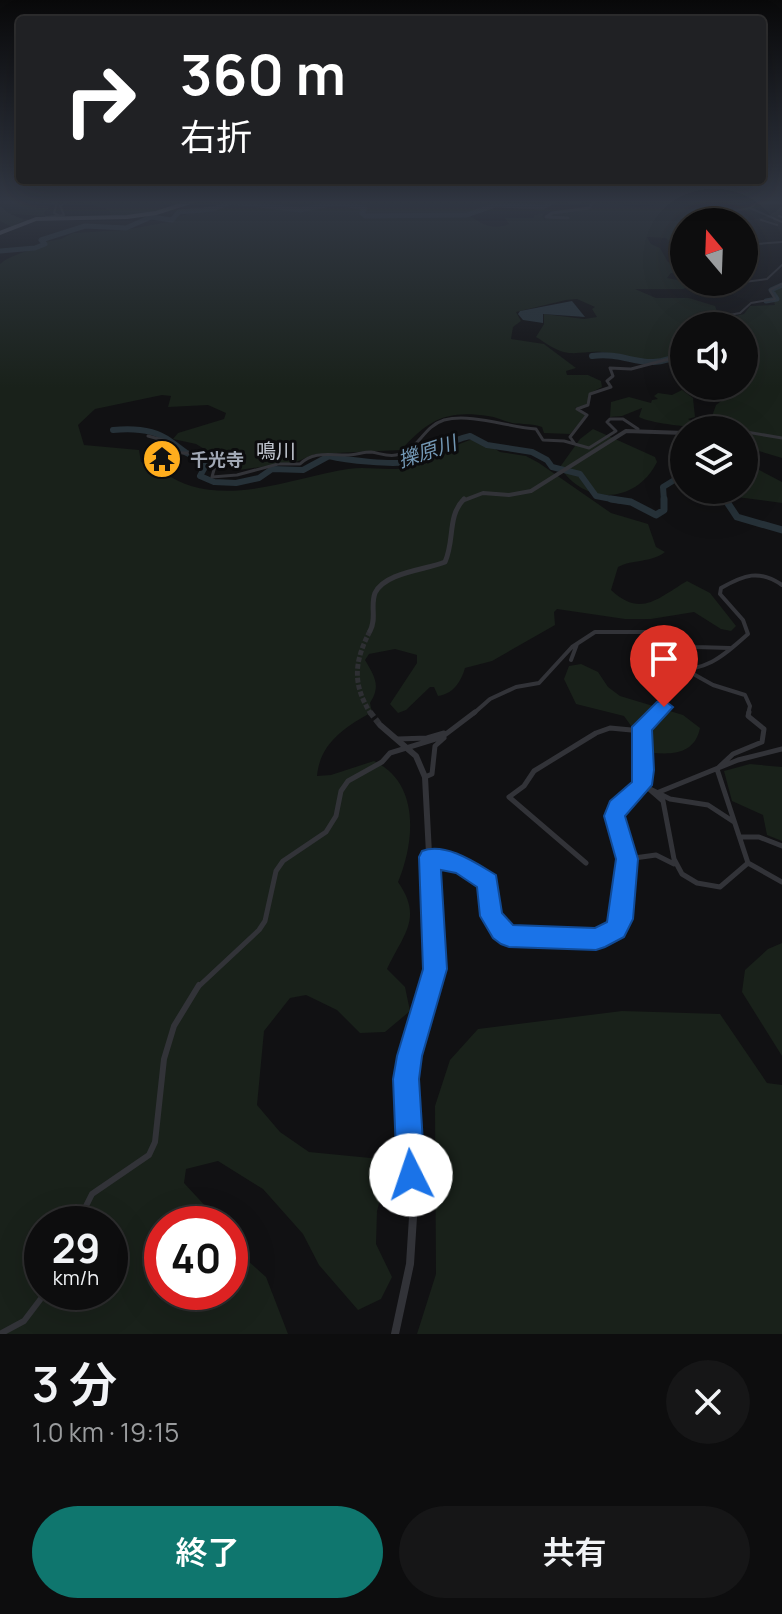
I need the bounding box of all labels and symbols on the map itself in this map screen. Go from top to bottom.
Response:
north arrow [670,208,758,296]
water label: 擽原川 [394,428,462,473]
district label: 鳴川 [256,437,296,464]
temple icon: 千光寺 [141,438,183,480]
place label: 千光寺 [190,447,244,471]
pin [630,625,698,707]
position arrow [369,1133,453,1217]
speed limit sign: 40 [144,1206,248,1310]

